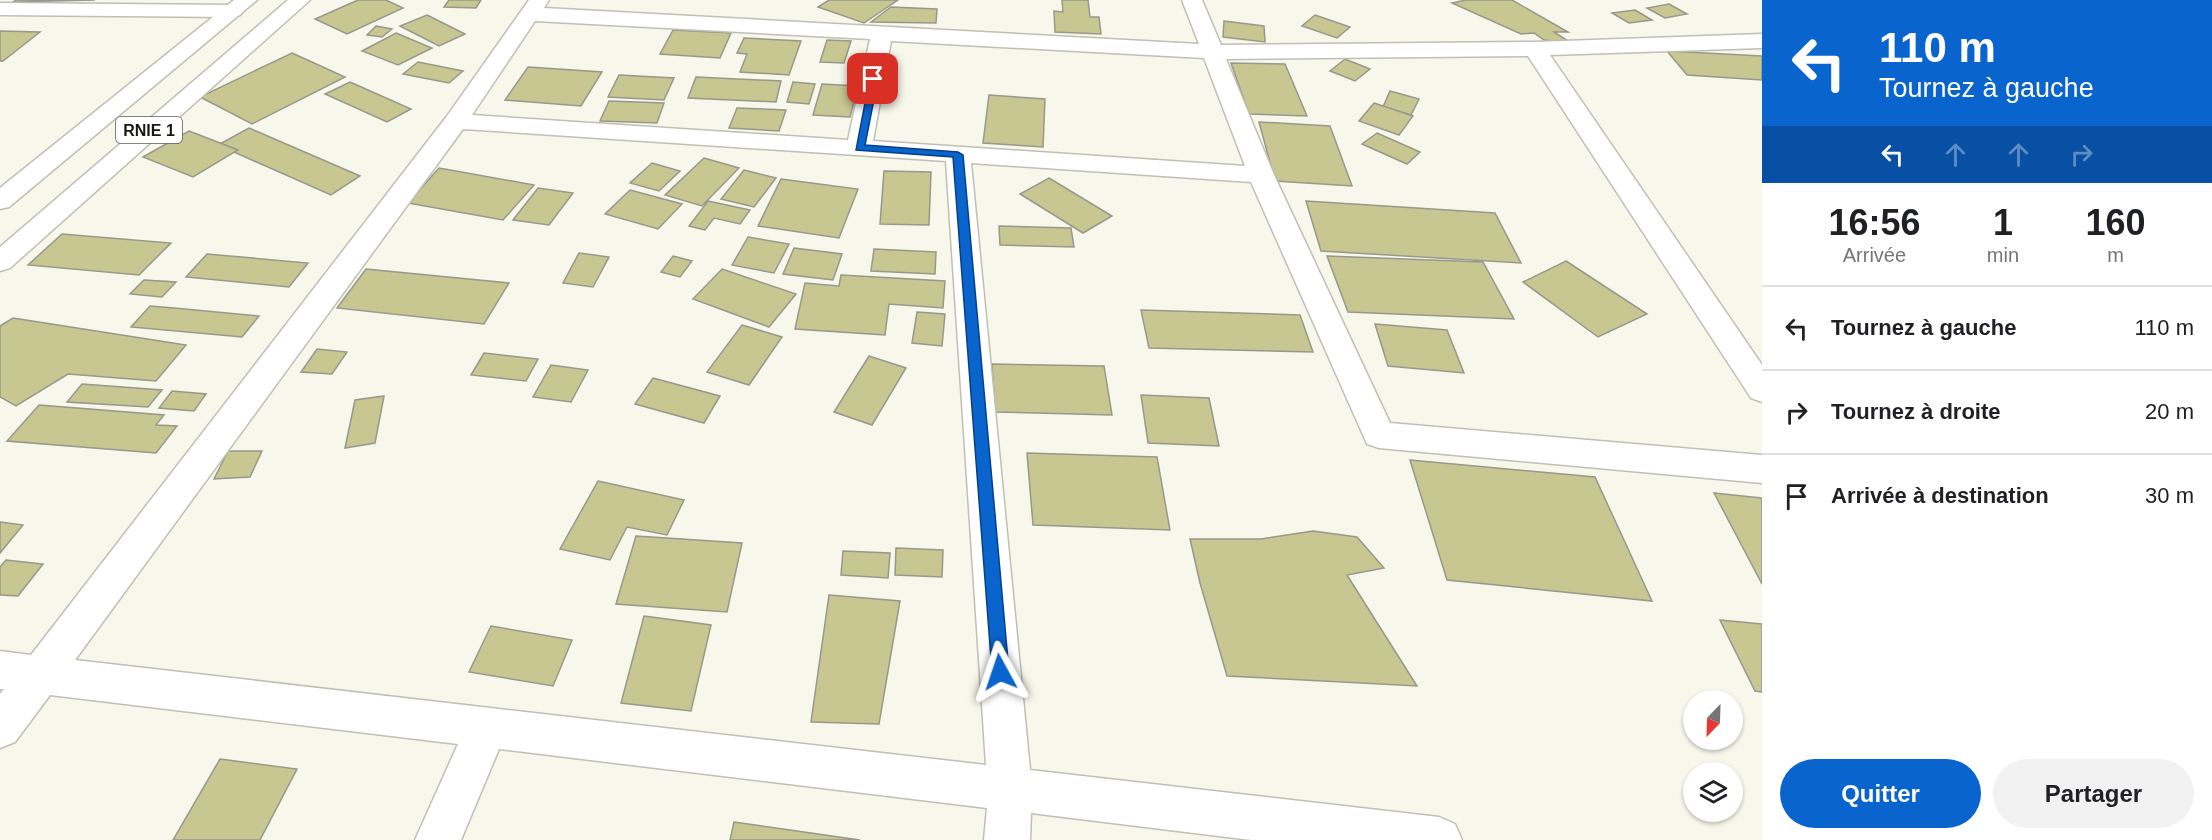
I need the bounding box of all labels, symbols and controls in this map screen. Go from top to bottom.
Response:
icon: left [1780,24,1858,102]
text: 110 m [1879,24,1996,71]
pin [847,53,898,104]
icon: arrive [856,62,889,95]
text: Tournez à gauche [1879,73,2094,103]
road number: RNIE 1 [116,117,182,143]
icon: left [1876,138,1909,171]
icon: ahead [1939,138,1972,171]
icon: ahead [2002,138,2035,171]
icon: right [2065,138,2098,171]
text: 16:56 [1828,202,1920,243]
text: 1 [1993,202,2013,243]
text: 160 [2085,202,2146,243]
text: Arrivée [1843,244,1906,266]
text: min [1987,244,2019,266]
text: m [2107,244,2124,266]
icon: left [1780,312,1813,345]
text: Tournez à gauche [1831,315,2016,340]
text: 110 m [2134,315,2194,340]
icon: right [1780,396,1813,429]
text: Tournez à droite [1831,399,2001,424]
text: 20 m [2145,399,2194,424]
icon: arrive [1780,480,1813,513]
text: Arrivée à destination [1831,483,2049,508]
text: 30 m [2145,483,2194,508]
position arrow [968,640,1032,704]
north arrow [1683,690,1743,750]
map controls [1683,690,1743,822]
button: Quitter [1780,759,1981,828]
button: Partager [1993,759,2194,828]
button: layers [1683,762,1743,822]

